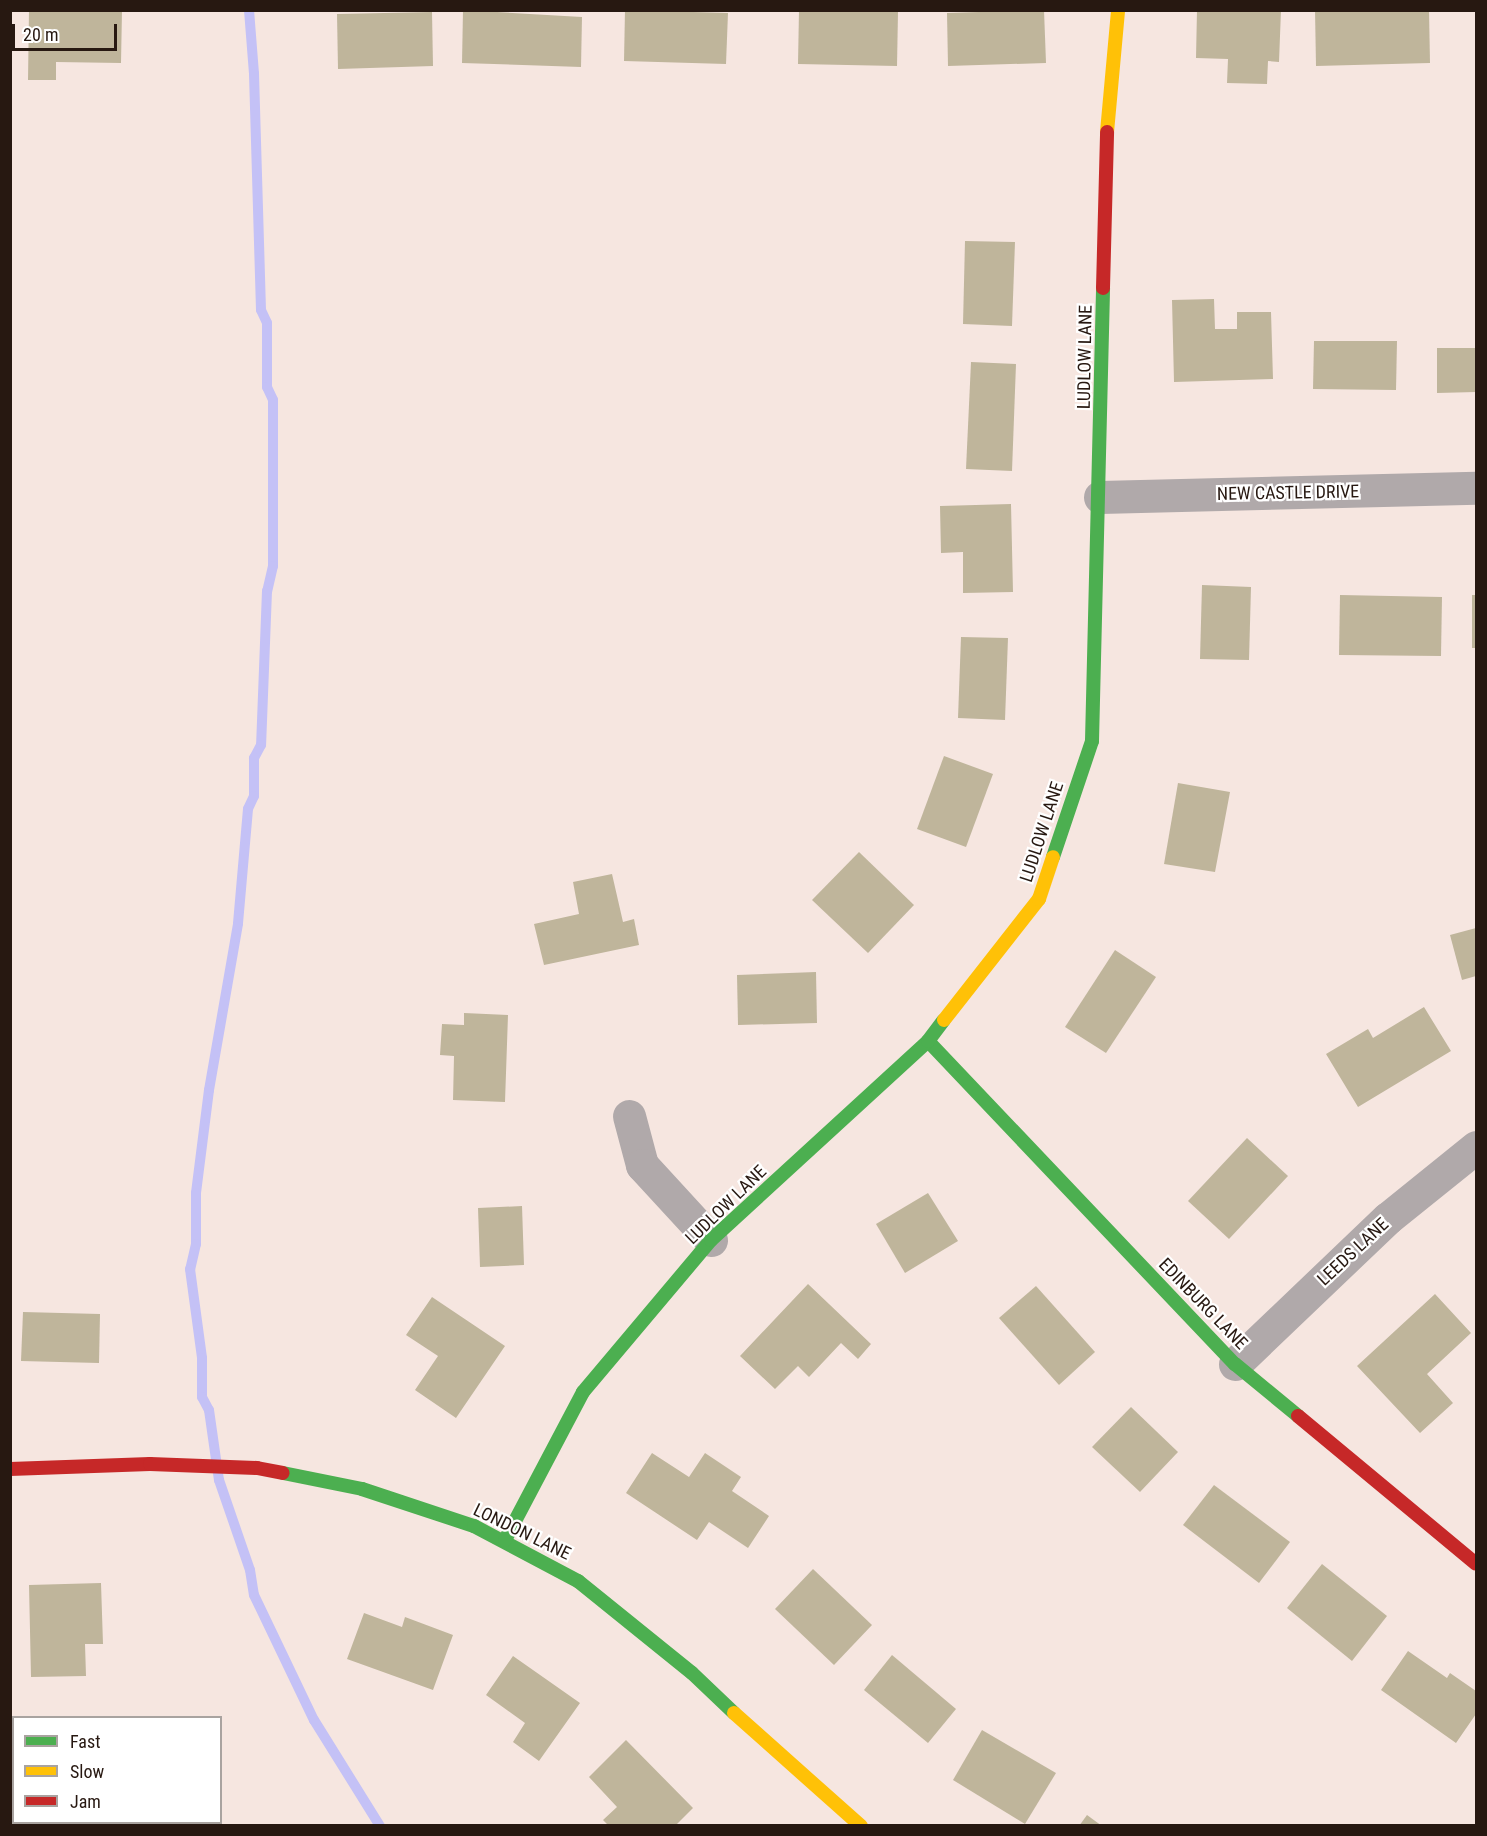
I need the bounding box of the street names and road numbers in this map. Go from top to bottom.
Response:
street label: LUDLOW LANE [1073,305,1097,409]
street label: NEW CASTLE DRIVE [1217,481,1359,505]
street label: LUDLOW LANE [1016,779,1068,885]
street label: LUDLOW LANE [681,1161,771,1249]
street label: LEEDS LANE [1313,1214,1393,1290]
street label: EDINBURG LANE [1154,1254,1252,1354]
street label: LONDON LANE [470,1499,574,1565]

